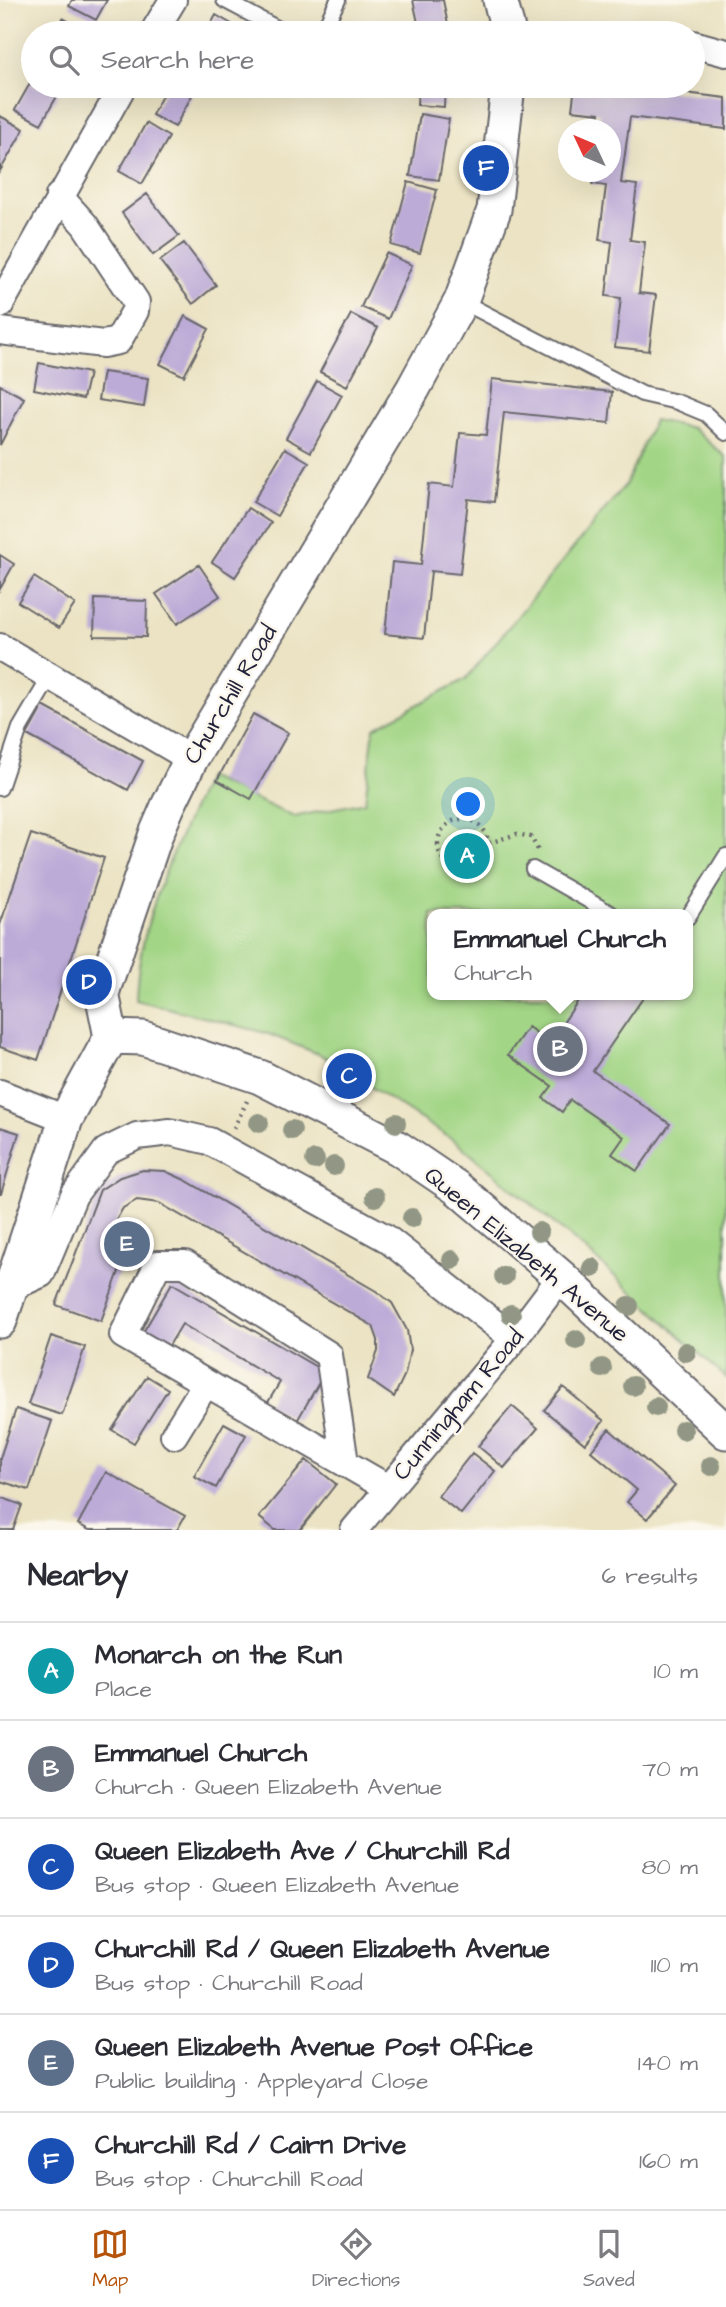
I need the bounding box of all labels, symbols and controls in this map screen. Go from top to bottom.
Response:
search box [21,21,705,98]
icon: search [45,41,83,79]
text: Search here [101,42,254,78]
north arrow [558,119,621,182]
pin: F [463,142,509,194]
street label: Churchill Road [176,618,286,771]
your location [451,787,485,821]
pin: A [444,830,490,882]
popup [427,909,693,1000]
text: Emmanuel Church [454,921,666,957]
pin: D [66,956,112,1008]
text: Church [454,957,532,989]
pin: B [537,1023,583,1075]
pin: C [326,1050,372,1102]
street label: Queen Elizabeth Avenue [417,1159,636,1351]
pin: E [104,1218,150,1270]
street label: Cunningham Road [385,1321,533,1488]
text: Nearby [28,1555,128,1597]
text: 6 results [602,1560,698,1592]
text: Monarch on the Run [95,1637,342,1673]
text: A [44,1655,58,1687]
text: 10 m [653,1655,698,1687]
text: Place [95,1673,152,1705]
text: Emmanuel Church [95,1735,307,1771]
text: B [43,1753,59,1785]
text: 70 m [642,1753,698,1785]
text: Church · Queen Elizabeth Avenue [95,1771,442,1803]
text: Queen Elizabeth Ave / Churchill Rd [95,1833,510,1869]
text: C [43,1851,59,1883]
text: 80 m [641,1851,698,1883]
text: Bus stop · Queen Elizabeth Avenue [95,1869,459,1901]
text: Churchill Rd / Queen Elizabeth Avenue [95,1931,550,1967]
text: D [44,1949,58,1981]
text: 110 m [650,1949,698,1981]
text: Bus stop · Churchill Road [95,1967,363,1999]
text: Queen Elizabeth Avenue Post Office [95,2029,533,2065]
text: E [44,2047,58,2079]
text: 140 m [638,2047,698,2079]
text: Public building · Appleyard Close [95,2065,428,2097]
text: Churchill Rd / Cairn Drive [95,2127,406,2163]
text: F [43,2145,59,2177]
text: 160 m [639,2145,698,2177]
text: Bus stop · Churchill Road [95,2163,363,2195]
tab: Map [91,2225,129,2294]
tab: Directions [312,2225,400,2294]
tab: Saved [583,2225,635,2294]

